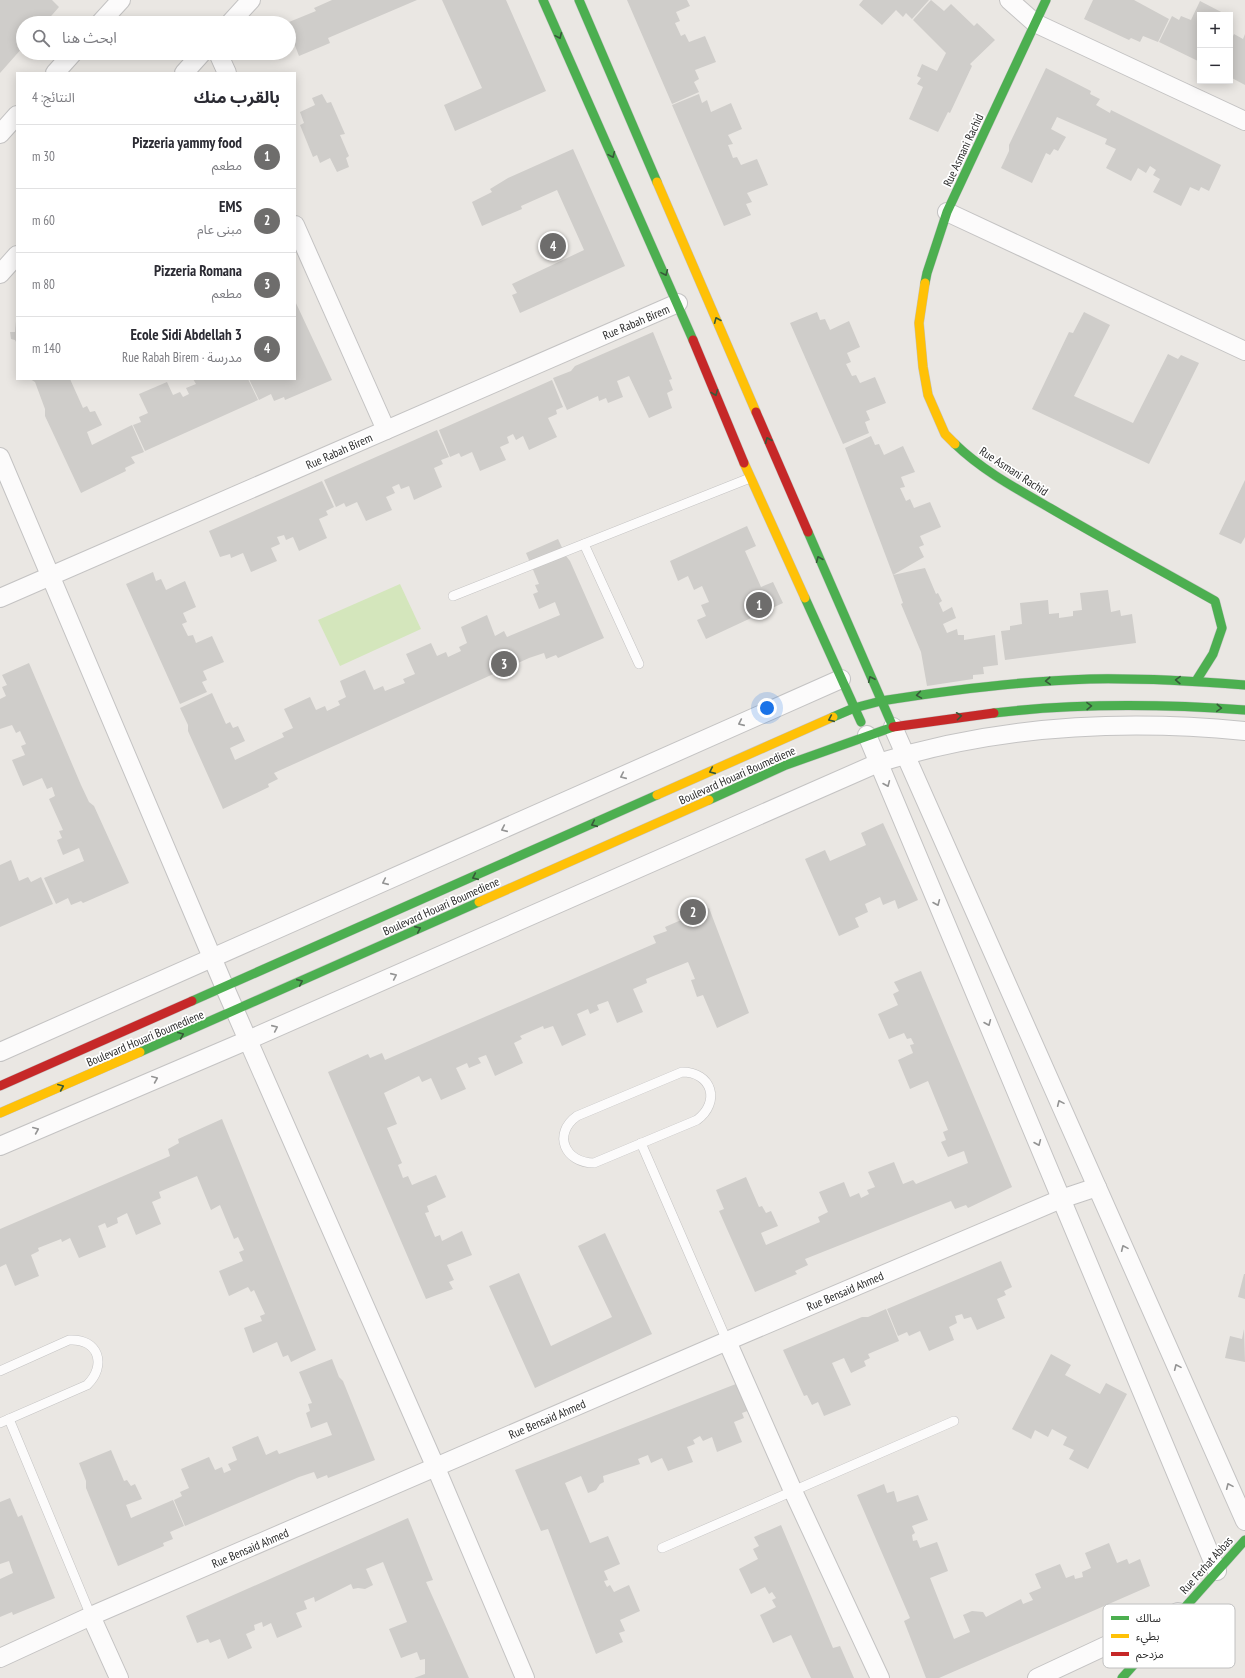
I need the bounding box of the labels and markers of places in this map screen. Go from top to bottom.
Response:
pin: 4 [540,231,566,261]
pin: 1 [746,590,772,620]
pin: 3 [491,649,517,679]
pin: 2 [680,897,706,927]

